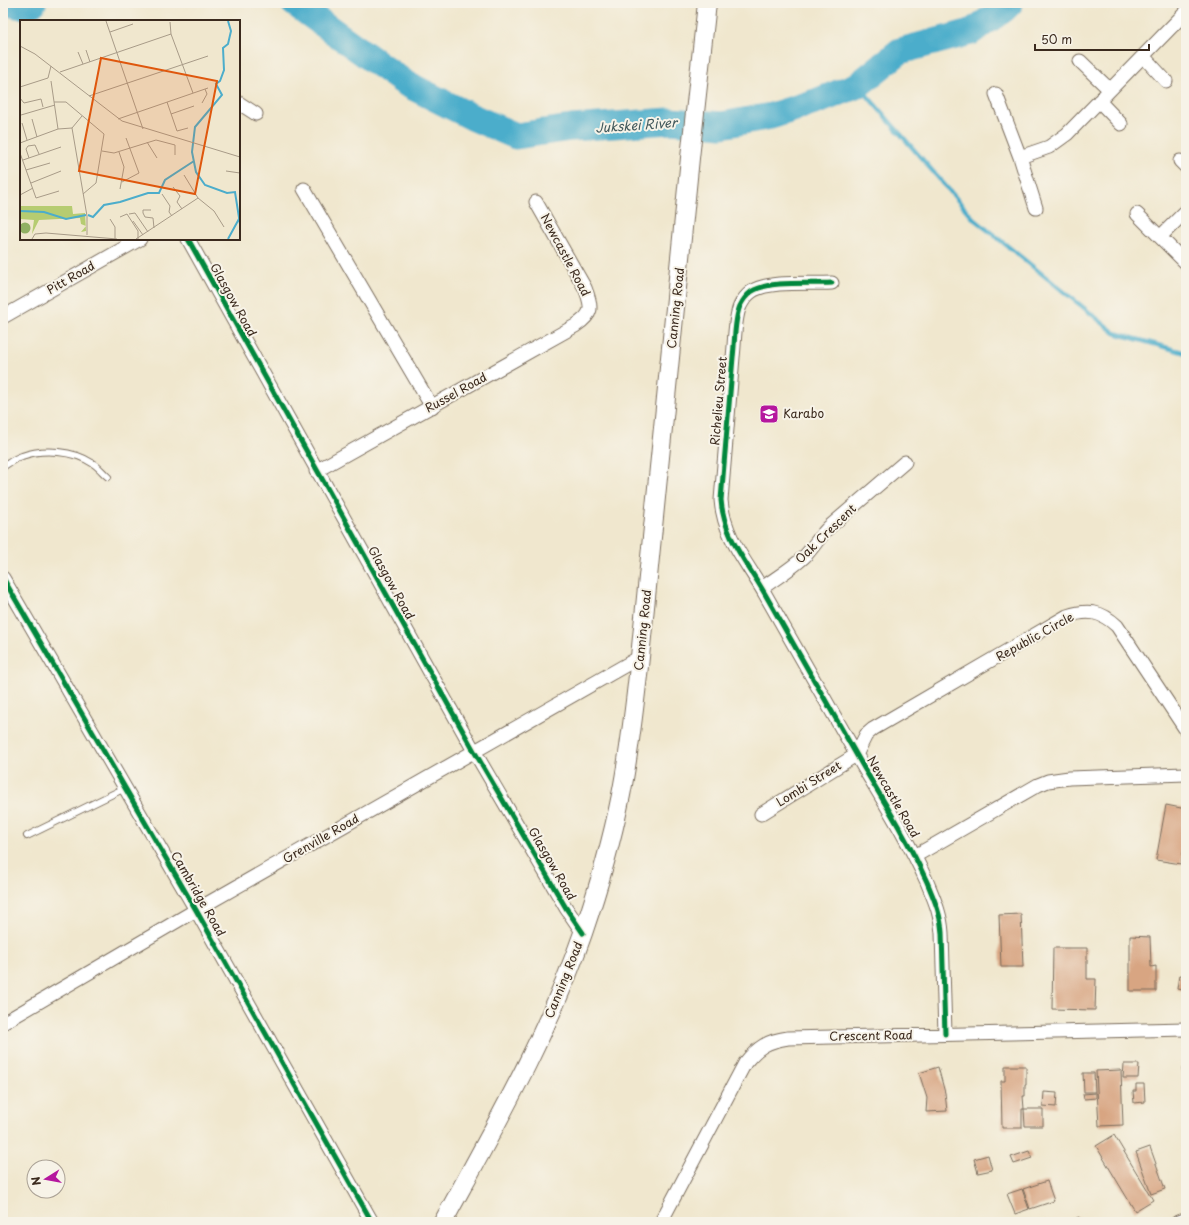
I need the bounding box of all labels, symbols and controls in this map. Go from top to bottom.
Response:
inset map [20,20,240,240]
scale bar [1035,26,1149,52]
text: 50 m [1041,30,1072,48]
water label: Jukskei River [595,112,679,137]
street label: Newcastle Road [536,210,595,299]
street label: Pitt Road [43,256,98,298]
street label: Glasgow Road [206,259,262,340]
street label: Canning Road [662,266,688,349]
street label: Richelieu Street [705,356,731,446]
street label: Russel Road [421,368,490,417]
school or university icon: Karabo [758,403,780,425]
place label: Karabo [783,404,824,422]
street label: Oak Crescent [791,499,860,567]
street label: Glasgow Road [364,542,420,623]
street label: Canning Road [629,588,655,671]
street label: Republic Circle [992,607,1077,665]
street label: Newcastle Road [863,752,925,841]
street label: Lombi Street [772,756,845,810]
street label: Grenville Road [279,809,362,867]
street label: Glasgow Road [525,824,581,903]
street label: Cambridge Road [167,848,231,940]
street label: Canning Road [539,939,587,1021]
street label: Crescent Road [829,1025,913,1045]
north arrow [26,1159,66,1199]
text: N [26,1175,45,1187]

